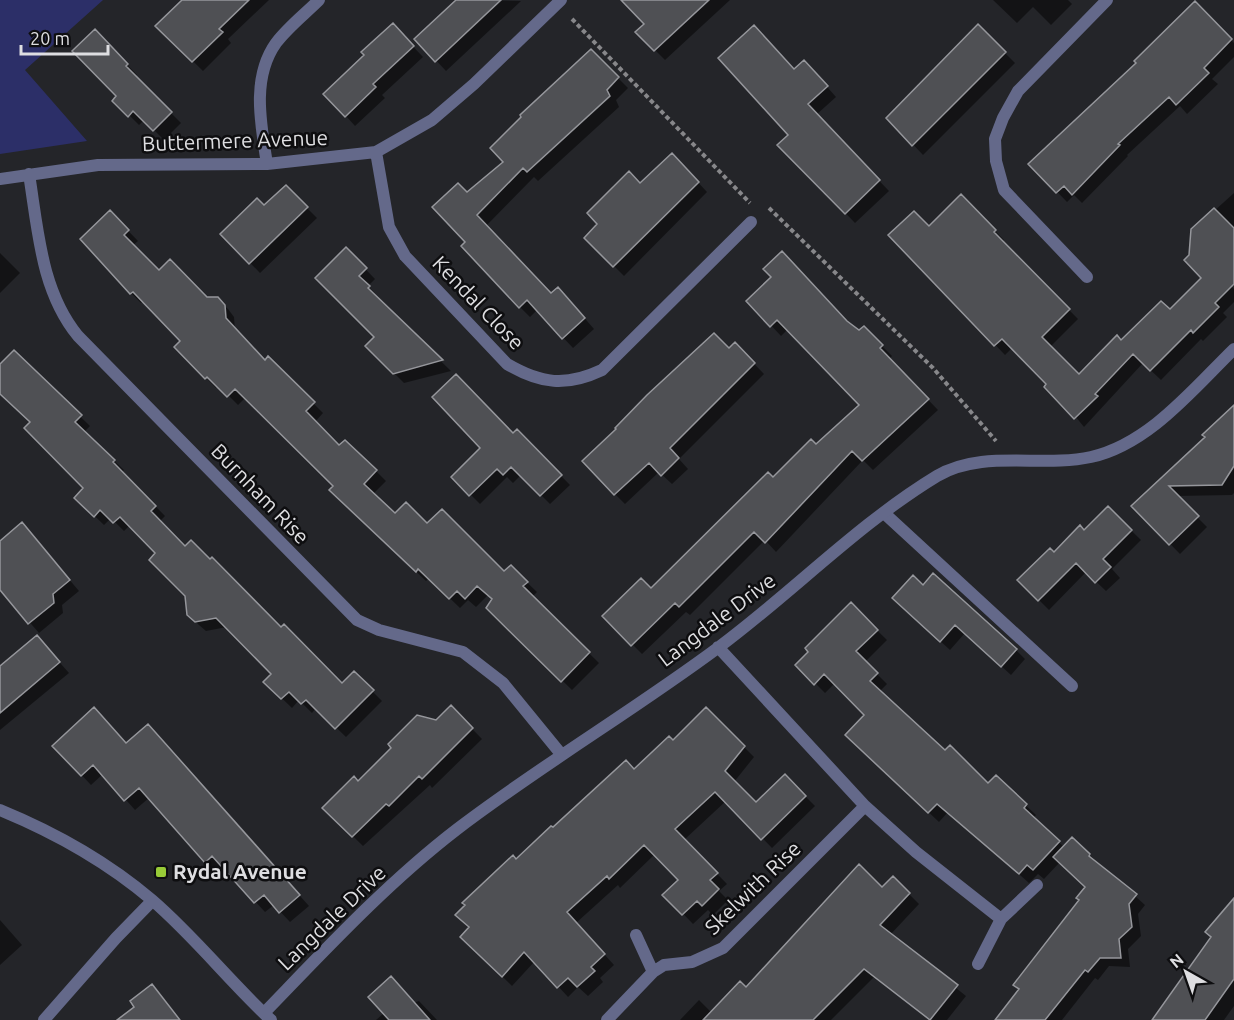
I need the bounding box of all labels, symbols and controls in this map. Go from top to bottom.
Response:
scale bar [21,18,108,56]
text: 20 m [30,28,70,48]
street label: Buttermere Avenue [142,125,328,155]
street label: Kendal Close [428,250,529,354]
street label: Burnham Rise [207,438,314,548]
street label: Langdale Drive [653,567,780,671]
street label: Skelwith Rise [699,836,805,939]
place label: Rydal Avenue [173,859,307,883]
street label: Langdale Drive [273,860,390,975]
marker: Rydal Avenue [154,865,168,879]
north arrow [1156,942,1216,1002]
text: N [1166,950,1187,971]

